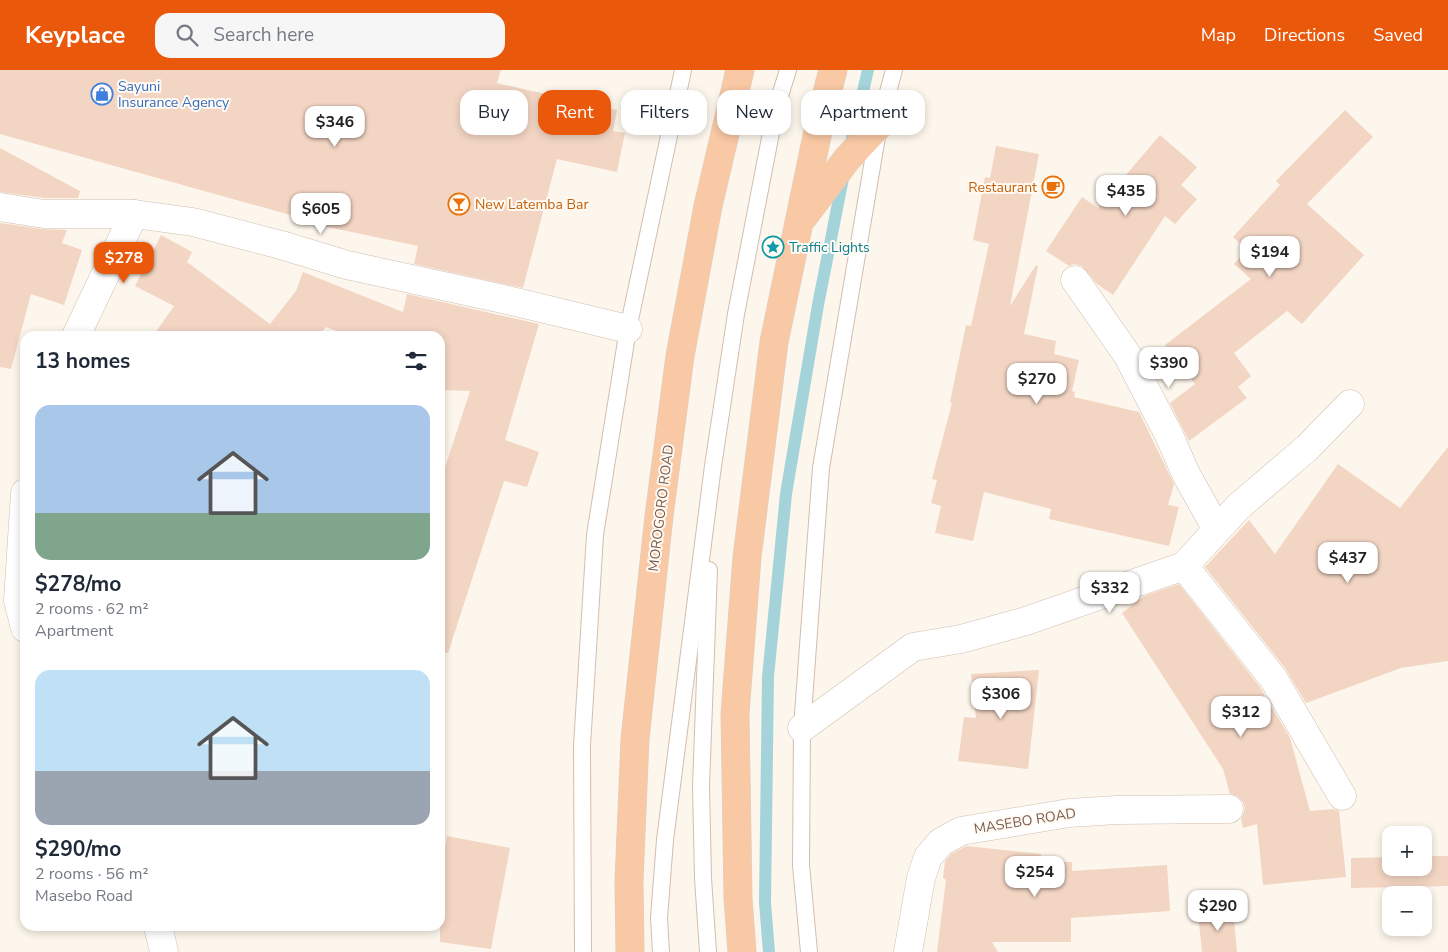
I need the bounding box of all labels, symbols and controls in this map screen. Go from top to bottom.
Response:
search box [155,13,505,58]
text: Keyplace [25,19,125,51]
icon: search [173,21,201,49]
text: Search here [213,22,314,48]
text: Map [1201,23,1236,47]
text: Directions [1264,23,1345,47]
text: Saved [1373,23,1423,47]
place label: Sayuni Insurance Agency [118,77,230,112]
shop icon: Sayuni Insurance Agency [90,82,114,106]
chip: Buy [460,90,528,135]
chip: Rent [538,90,611,135]
chip: Filters [621,90,707,135]
chip: New [717,90,791,135]
chip: Apartment [801,90,925,135]
pin: $346 [305,106,365,148]
text: $346 [316,111,354,133]
pin: $435 [1096,174,1156,217]
cafe icon: Restaurant [1041,175,1065,199]
place label: Restaurant [968,178,1037,197]
text: $435 [1107,180,1145,202]
pin: $605 [291,192,351,235]
bar icon: New Latemba Bar [447,192,471,216]
place label: New Latemba Bar [475,195,588,214]
text: $605 [302,198,340,220]
place icon: Traffic Lights [761,235,785,259]
pin: $194 [1240,236,1300,278]
place label: Traffic Lights [789,238,870,257]
text: $194 [1251,241,1289,263]
pin: $278 [94,242,154,284]
text: $278 [105,247,143,269]
pin: $390 [1139,346,1199,389]
text: 13 homes [35,347,130,375]
icon: filters [402,347,430,375]
text: $390 [1150,352,1188,374]
pin: $270 [1007,362,1067,405]
text: $270 [1018,368,1056,390]
icon: home [188,438,278,528]
street label: MOROGORO ROAD [644,443,678,573]
pin: $437 [1318,542,1378,584]
text: $437 [1329,547,1367,569]
text: $278/mo [35,570,121,598]
pin: $332 [1080,572,1140,614]
text: $332 [1091,577,1129,599]
text: 2 rooms · 62 m² [35,598,148,620]
text: Apartment [35,620,113,642]
pin: $306 [971,678,1031,720]
text: $306 [982,683,1020,705]
pin: $312 [1211,696,1271,738]
text: $312 [1222,701,1260,723]
icon: home [188,703,278,793]
street label: MASEBO ROAD [973,804,1077,838]
map controls [1382,826,1432,936]
button: + [1382,826,1432,876]
text: $290/mo [35,835,121,863]
pin: $254 [1005,856,1065,898]
text: $254 [1016,861,1054,883]
text: 2 rooms · 56 m² [35,863,148,885]
text: Masebo Road [35,885,133,907]
button: − [1382,886,1432,936]
pin: $290 [1188,890,1248,932]
text: $290 [1199,895,1237,917]

